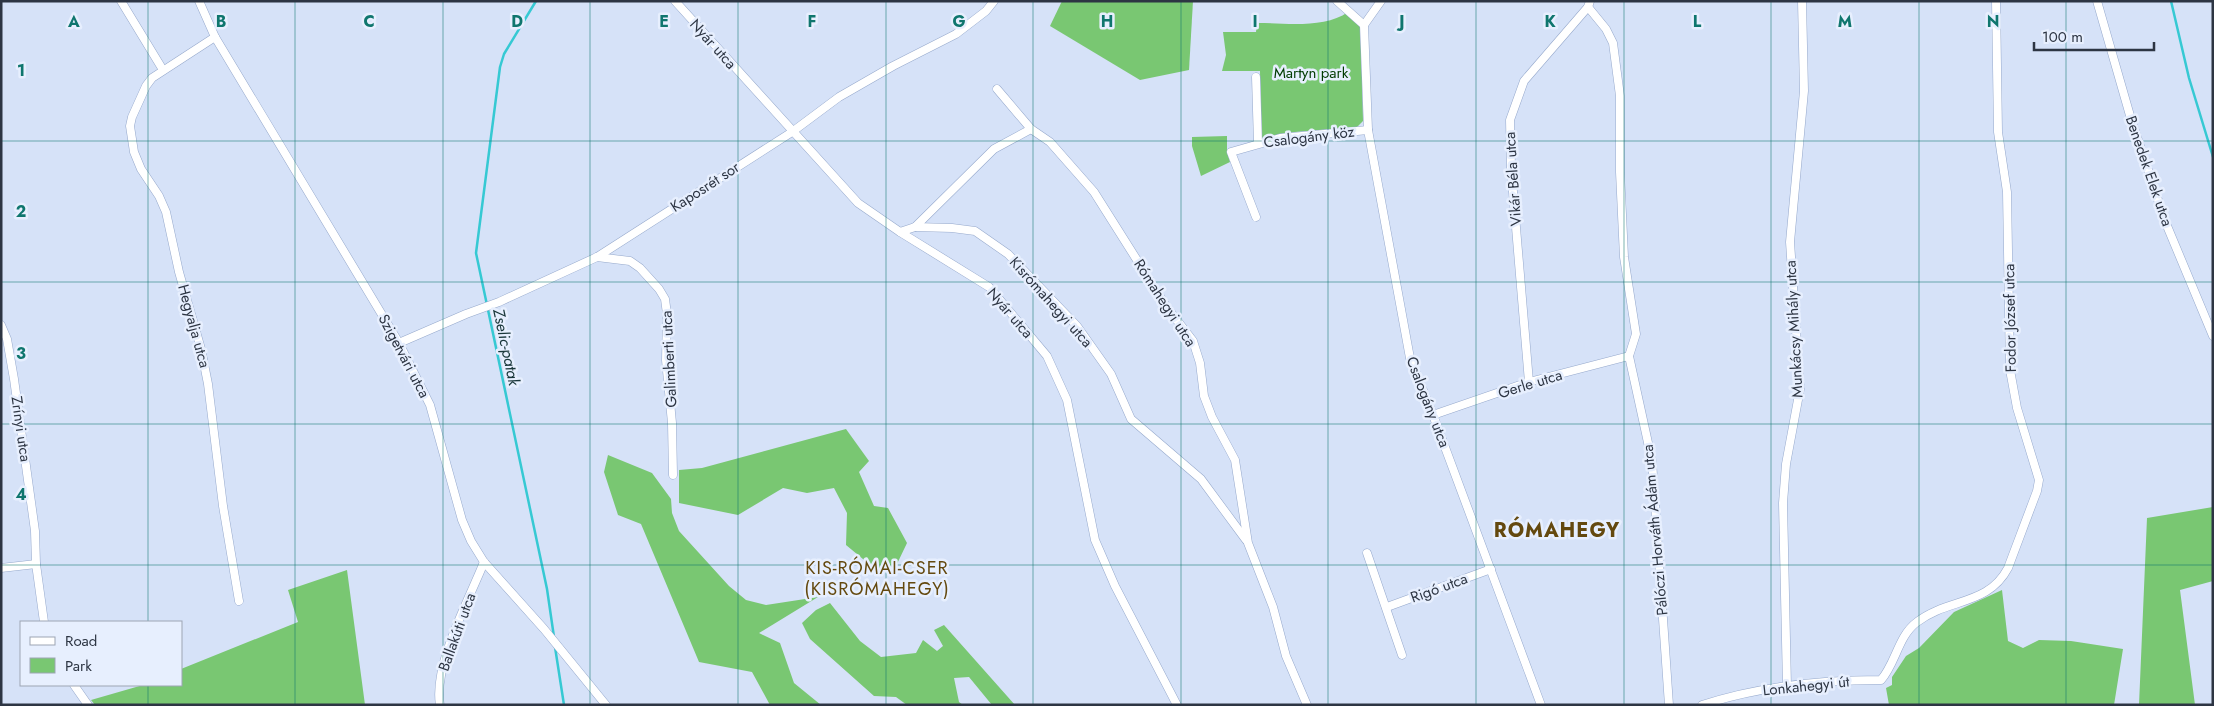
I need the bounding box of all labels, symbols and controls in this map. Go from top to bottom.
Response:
text: A [67,10,80,33]
text: B [216,10,226,33]
text: C [363,10,375,33]
text: D [511,10,523,33]
text: E [659,10,669,33]
text: F [808,10,816,33]
text: G [952,10,966,33]
text: H [1101,10,1113,33]
text: I [1252,10,1258,33]
text: J [1396,10,1405,33]
text: K [1544,10,1556,33]
text: L [1693,10,1702,33]
text: M [1838,10,1852,33]
text: N [1987,10,1999,33]
street label: Nyár utca [684,14,742,74]
scale bar [2034,20,2154,52]
text: 100 m [2042,26,2083,48]
text: 1 [17,59,25,82]
park label: Martyn park [1274,62,1349,84]
street label: Benedek Elek utca [2120,113,2178,229]
street label: Csalogány köz [1262,121,1356,153]
street label: Vikár Béla utca [1499,131,1527,227]
street label: Kaposrét sor [666,156,745,218]
text: 2 [16,200,26,223]
street label: Kisrómahegyi utca [1004,252,1098,352]
street label: Rómahegyi utca [1128,255,1202,351]
street label: Munkácsy Mihály utca [1779,260,1809,398]
street label: Fodor József utca [1998,264,2022,372]
street label: Hegyalja utca [172,282,216,370]
street label: Nyár utca [982,283,1038,343]
water label: Zselic-patak [487,306,526,389]
street label: Szigetvári utca [373,310,435,402]
street label: Galimberti utca [655,310,683,408]
text: 3 [16,342,26,365]
street label: Csalogány utca [1401,353,1455,451]
street label: Gerle utca [1495,364,1565,404]
street label: Zrínyi utca [6,395,36,463]
street label: Pálóczi Horváth Ádám utca [1637,443,1673,617]
text: 4 [15,483,27,506]
district label: RÓMAHEGY [1494,516,1620,545]
district label: KIS-RÓMAI-CSER (KISRÓMAHEGY) [804,555,950,602]
street label: Rigó utca [1407,568,1471,608]
street label: Ballakúti utca [433,590,481,674]
legend [20,621,182,686]
text: Road [65,630,97,652]
text: Park [65,655,92,677]
street label: Lonkahegyi út [1761,670,1851,702]

